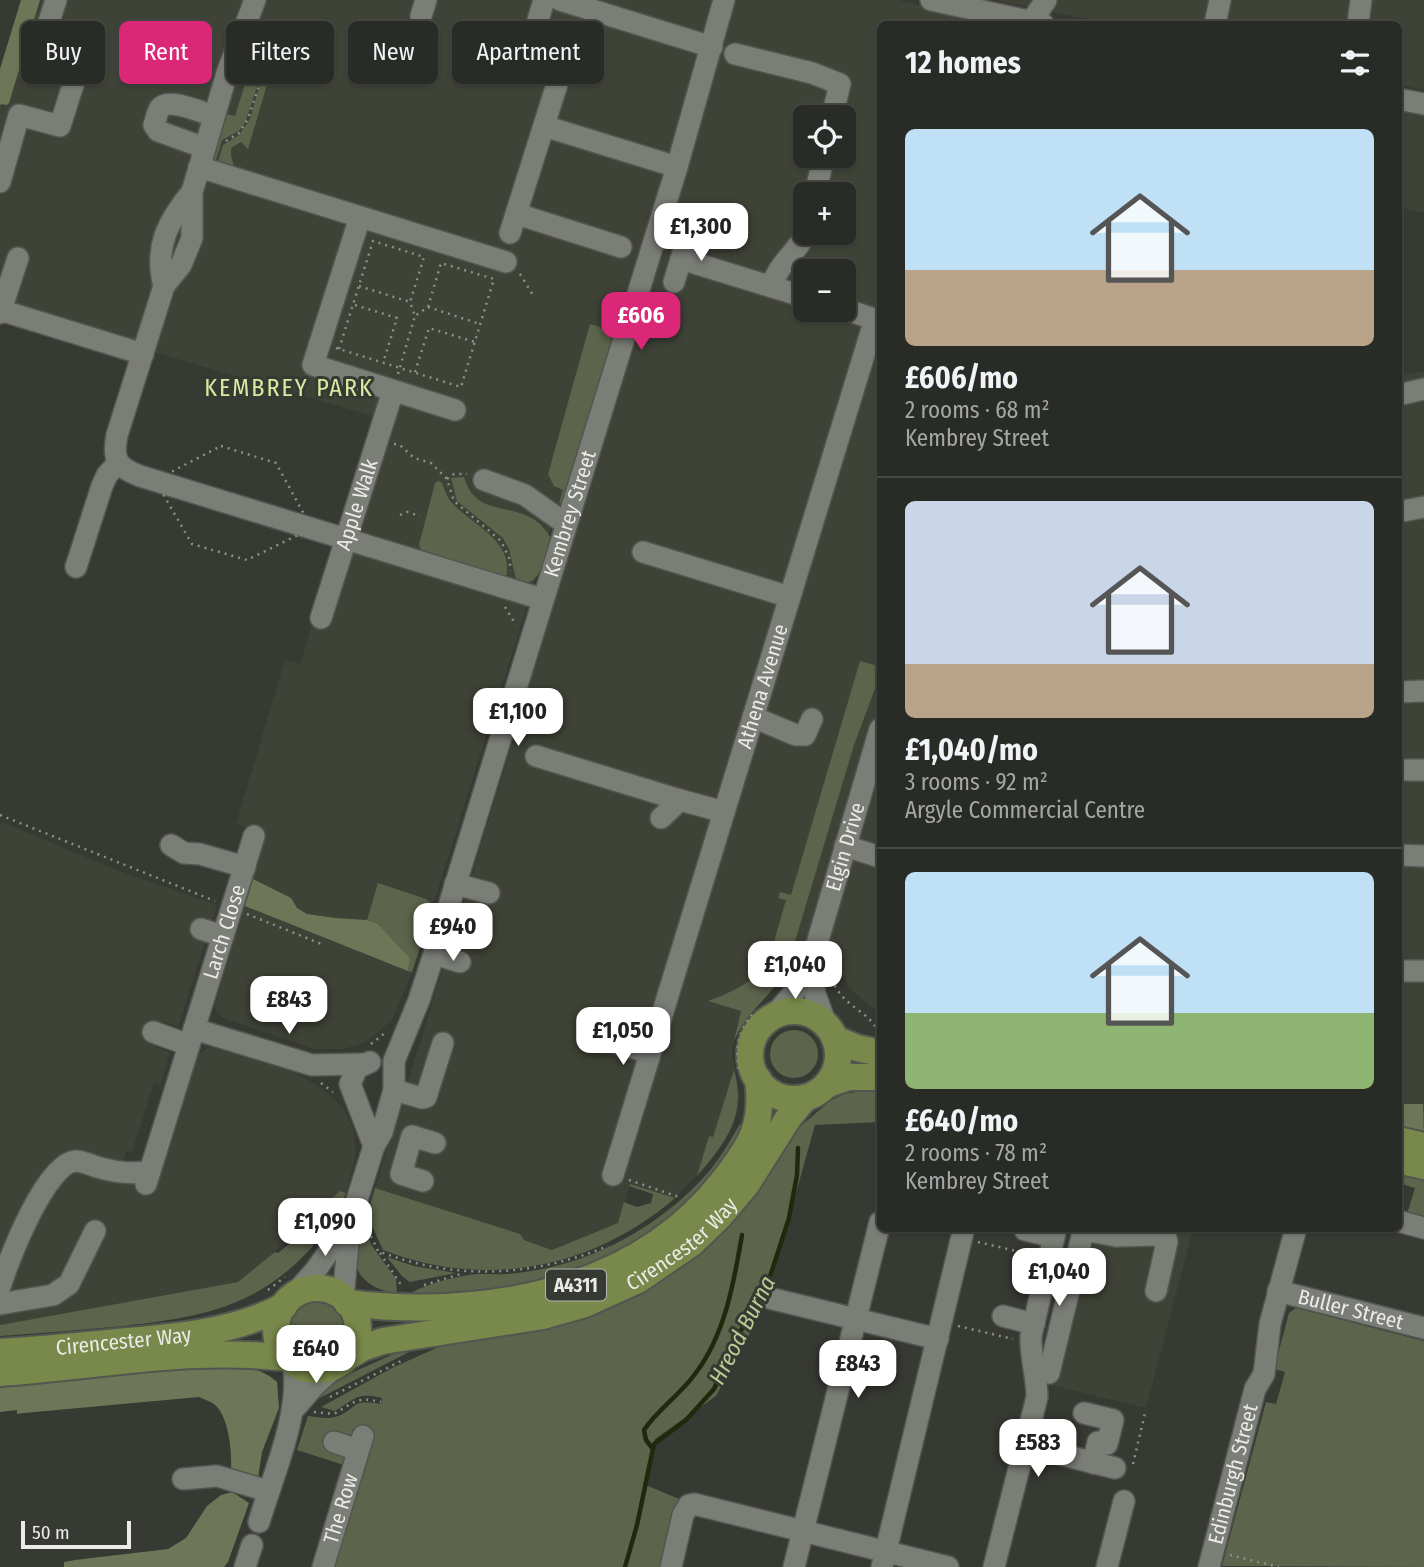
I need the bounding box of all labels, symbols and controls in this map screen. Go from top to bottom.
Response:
chip: Buy [21,21,105,84]
chip: Rent [119,21,212,84]
chip: Filters [226,21,334,84]
chip: New [348,21,438,84]
chip: Apartment [452,21,604,84]
icon: filters [1336,44,1374,82]
text: 12 homes [905,45,1021,81]
map controls [793,105,856,322]
button: locate [793,105,856,168]
icon: home [1077,175,1203,301]
button: + [793,182,856,245]
pin: £1,300 [644,204,758,263]
text: £1,300 [670,212,732,240]
button: − [793,259,856,322]
pin: £606 [600,292,682,352]
text: £606 [617,301,665,329]
text: £606/mo [905,360,1018,396]
district label: KEMBREY PARK [204,374,374,402]
text: 2 rooms · 68 m² [905,396,1050,424]
text: Kembrey Street [905,424,1049,452]
street label: Kembrey Street [538,447,602,580]
street label: Apple Walk [330,455,384,554]
icon: home [1077,547,1203,673]
street label: Athena Avenue [731,621,794,752]
pin: £1,100 [461,688,575,748]
text: £1,100 [489,697,547,725]
text: £1,040/mo [905,732,1038,768]
text: 3 rooms · 92 m² [905,768,1048,796]
text: Argyle Commercial Centre [905,796,1145,824]
street label: Elgin Drive [820,800,871,894]
street label: Larch Close [197,881,251,982]
pin: £940 [412,904,494,963]
text: £940 [430,912,476,940]
icon: home [1077,918,1203,1044]
pin: £1,040 [738,942,852,1001]
text: £1,040 [764,950,826,978]
pin: £843 [248,976,330,1036]
text: £843 [266,985,312,1013]
pin: £1,050 [566,1007,680,1067]
text: £1,050 [592,1016,654,1044]
text: £640/mo [905,1103,1018,1139]
text: 2 rooms · 78 m² [905,1139,1047,1167]
text: Kembrey Street [905,1167,1049,1195]
street label: Cirencester Way [622,1192,743,1297]
pin: £1,090 [268,1198,382,1258]
text: £1,090 [294,1207,356,1235]
pin: £1,040 [1002,1248,1116,1308]
text: £1,040 [1028,1257,1090,1285]
road number: A4311 [546,1270,606,1301]
water label: Hreod Burna [703,1271,781,1389]
street label: Buller Street [1295,1284,1406,1335]
street label: Cirencester Way [55,1321,193,1361]
pin: £640 [275,1326,357,1385]
text: £640 [292,1334,340,1362]
pin: £843 [817,1340,899,1400]
text: £843 [835,1349,881,1377]
street label: Edinburgh Street [1202,1401,1264,1547]
pin: £583 [997,1420,1079,1479]
text: £583 [1015,1428,1061,1456]
street label: The Row [318,1470,364,1547]
scale bar [21,1518,131,1550]
text: 50 m [32,1521,70,1544]

